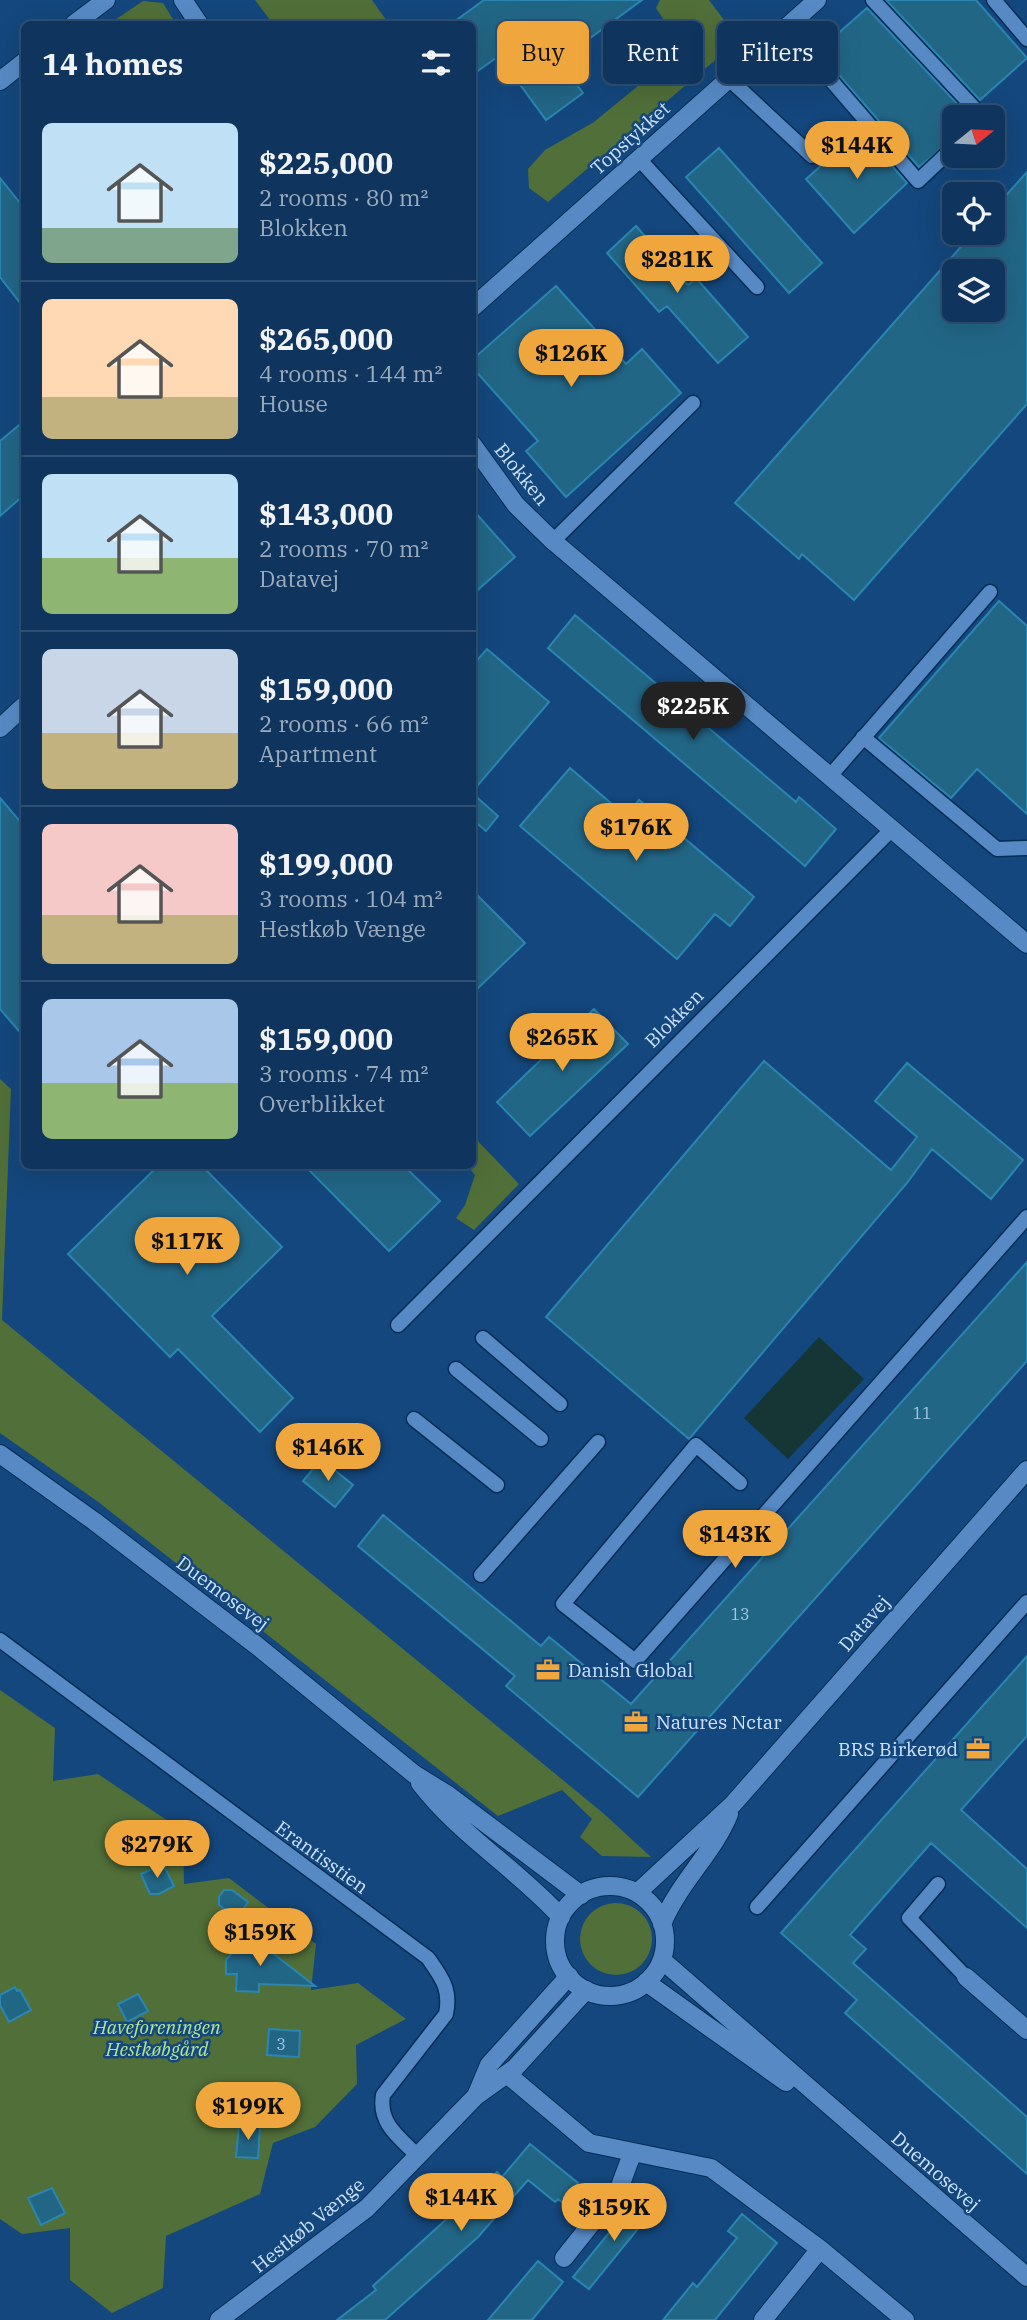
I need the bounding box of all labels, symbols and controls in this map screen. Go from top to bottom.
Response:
chip: Buy [497,21,589,84]
chip: Rent [603,21,703,84]
chip: Filters [717,21,838,84]
text: 14 homes [42,44,183,83]
icon: filters [417,44,455,82]
street label: Topstykket [585,96,675,180]
north arrow [942,105,1004,168]
map controls [942,105,1005,322]
pin: $144K [808,122,906,181]
text: $144K [821,129,893,159]
text: $225,000 [259,143,393,182]
icon: home [98,151,182,235]
text: 2 rooms · 80 m² [259,182,429,212]
button: locate [942,182,1005,245]
text: Blokken [259,212,348,242]
pin: $281K [628,236,726,295]
text: $281K [641,243,713,273]
button: layers [942,259,1005,322]
text: $265,000 [259,319,393,358]
icon: home [98,327,182,411]
pin: $126K [522,330,620,389]
text: $126K [535,337,607,367]
text: 4 rooms · 144 m² [259,358,442,388]
text: House [259,388,328,418]
street label: Blokken [490,438,554,510]
text: $143,000 [259,494,393,533]
icon: home [98,502,182,586]
text: 2 rooms · 70 m² [259,533,429,563]
text: Datavej [259,563,339,593]
text: $159,000 [259,669,393,708]
icon: home [98,677,182,761]
pin: $225K [644,682,742,742]
text: $225K [657,690,729,720]
text: 2 rooms · 66 m² [259,708,429,738]
text: Apartment [259,738,377,768]
pin: $176K [587,804,685,863]
text: $176K [600,811,672,841]
text: $199,000 [259,844,393,883]
icon: home [98,852,182,936]
text: 3 rooms · 104 m² [259,883,442,913]
text: Hestkøb Vænge [259,913,426,943]
street label: Blokken [640,984,708,1052]
pin: $265K [513,1014,611,1073]
text: $159,000 [259,1019,393,1058]
text: $265K [526,1021,598,1051]
icon: home [98,1027,182,1111]
text: 3 rooms · 74 m² [259,1058,429,1088]
text: Overblikket [259,1088,385,1118]
pin: $117K [138,1218,236,1277]
text: $117K [151,1225,223,1255]
house number: 11 [912,1403,932,1423]
pin: $146K [279,1424,377,1483]
text: $146K [292,1431,364,1461]
pin: $143K [686,1510,784,1570]
text: $143K [699,1518,771,1548]
street label: Duemosevej [172,1550,274,1636]
street label: Datavej [833,1590,895,1656]
house number: 13 [730,1604,750,1624]
office icon: Danish Global [534,1656,562,1684]
place label: Danish Global [568,1658,693,1682]
office icon: Natures Nctar [622,1708,650,1736]
place label: Natures Nctar [656,1710,782,1734]
office icon: BRS Birkerød [964,1735,992,1763]
place label: BRS Birkerød [838,1737,958,1761]
street label: Erantisstien [271,1815,373,1899]
pin: $279K [108,1820,206,1880]
text: $279K [121,1828,193,1858]
pin: $159K [211,1909,309,1968]
text: $159K [224,1916,296,1946]
park label: Haveforeningen Hestkøbgård [92,2015,221,2061]
house number: 3 [276,2034,286,2054]
pin: $199K [199,2082,297,2142]
text: $199K [212,2090,284,2120]
street label: Duemosevej [887,2126,985,2216]
street label: Hestkøb Vænge [247,2172,369,2278]
pin: $144K [412,2174,510,2233]
text: $144K [425,2181,497,2211]
pin: $159K [565,2184,663,2243]
text: $159K [578,2191,650,2221]

